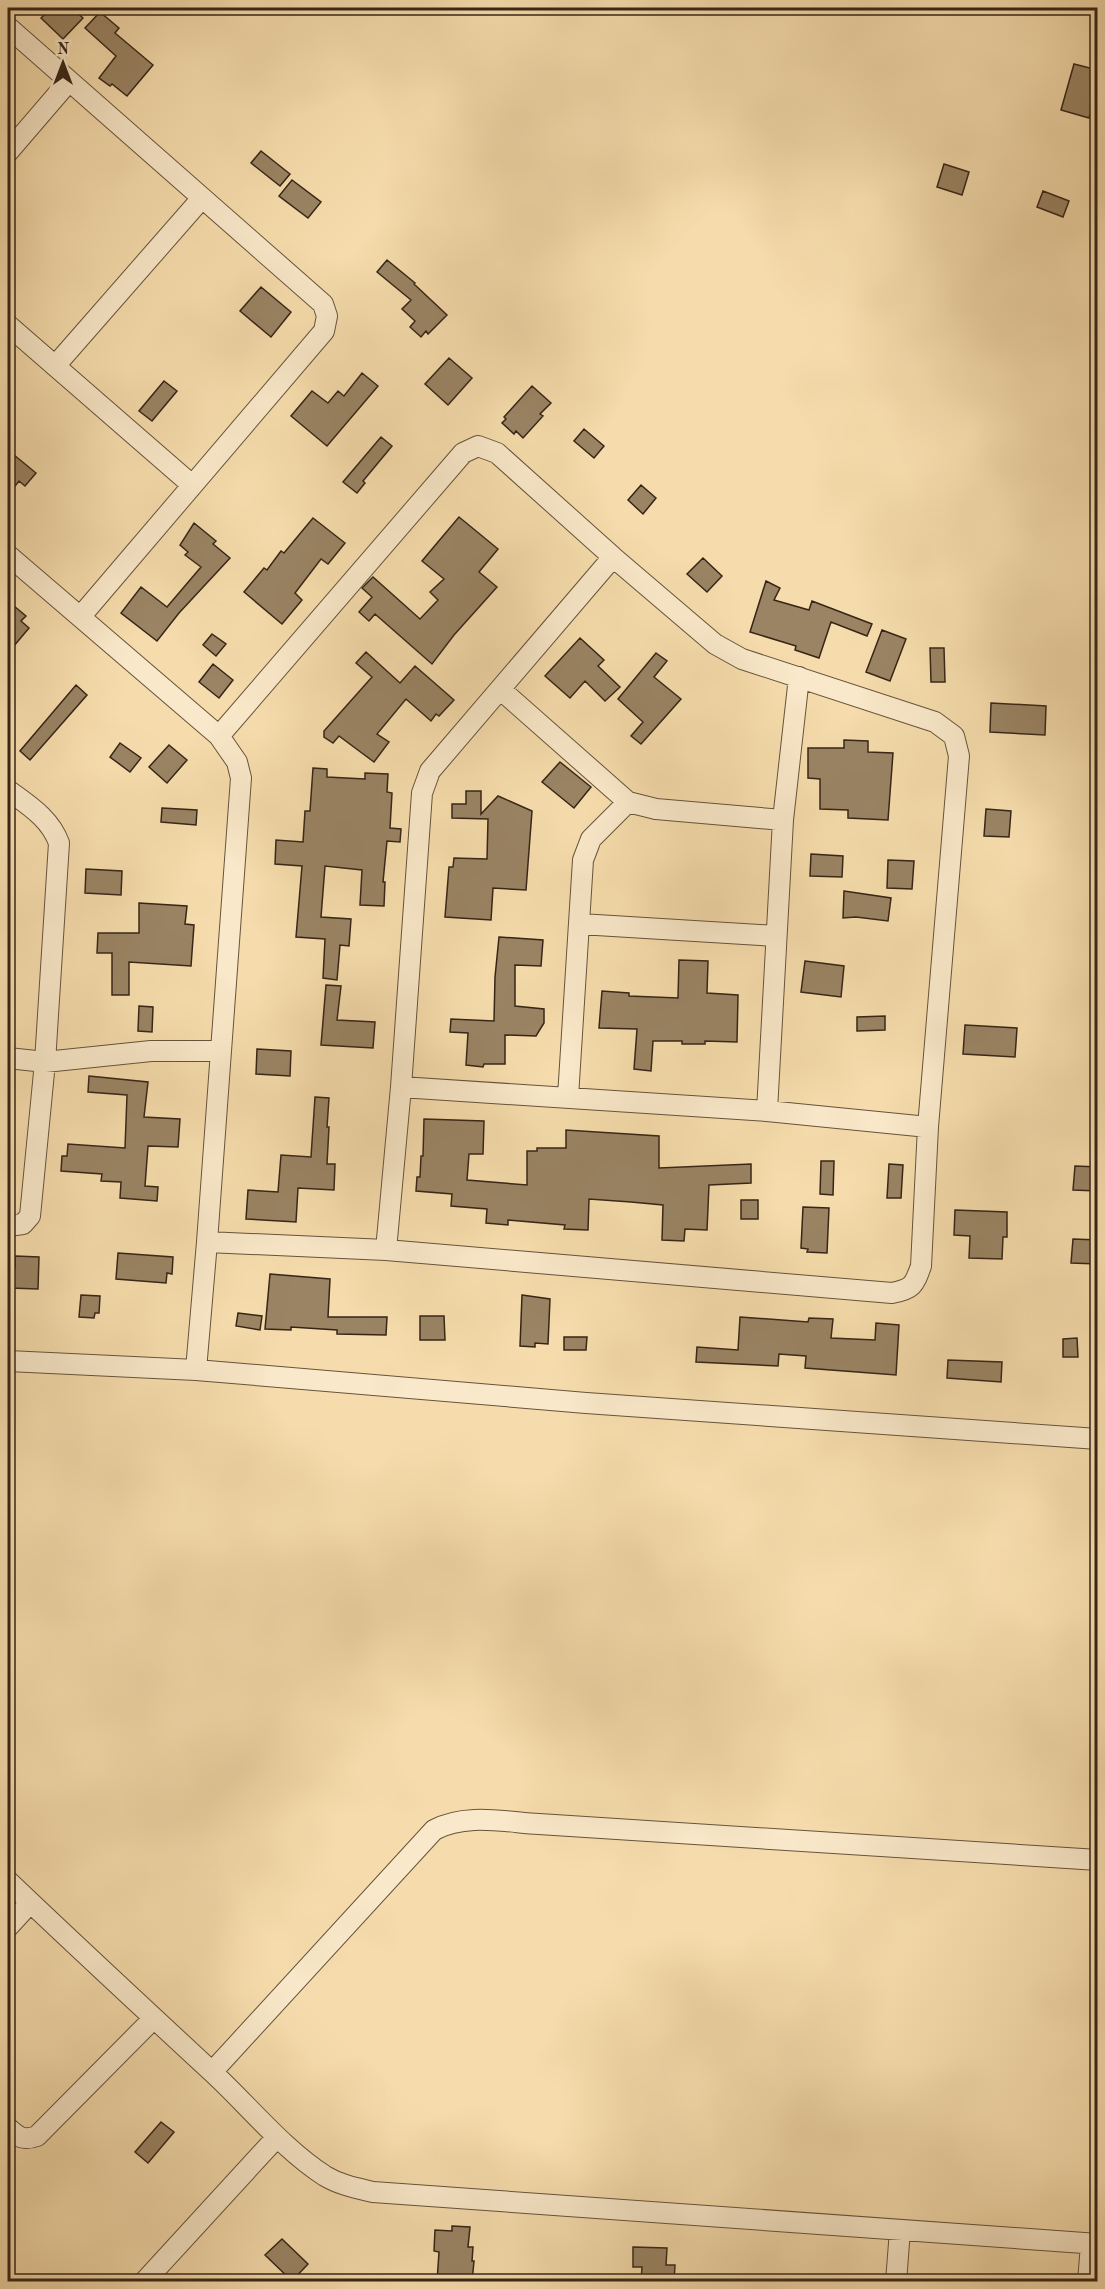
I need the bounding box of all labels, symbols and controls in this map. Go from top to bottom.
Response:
north arrow [33,33,93,93]
text: N [57,42,70,58]

